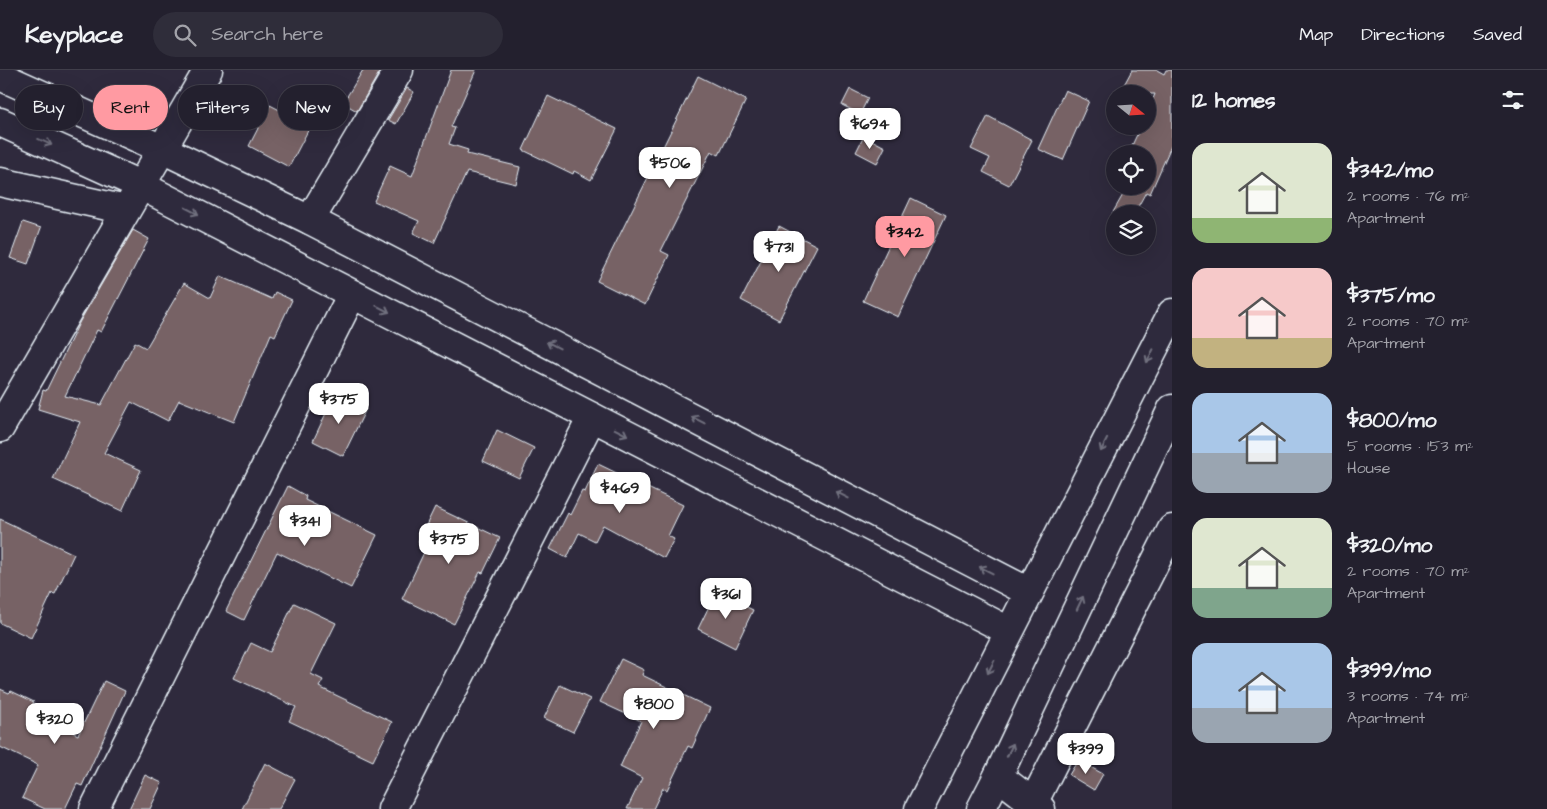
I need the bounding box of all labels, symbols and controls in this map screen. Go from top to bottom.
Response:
search box [153,12,503,57]
text: Keyplace [25,18,123,52]
icon: search [171,21,199,49]
text: Search here [211,21,323,48]
text: Map [1299,22,1333,47]
text: Directions [1361,22,1445,47]
text: Saved [1473,22,1522,47]
chip: Buy [15,85,83,130]
chip: Rent [93,85,168,130]
chip: Filters [178,85,268,130]
chip: New [278,85,349,130]
north arrow [1106,85,1156,135]
map controls [1106,85,1156,255]
text: 12 homes [1192,86,1276,115]
icon: filters [1499,86,1527,114]
pin: $694 [840,108,900,150]
text: $694 [851,113,889,135]
one-way arrow [37,138,52,148]
button: locate [1106,145,1156,195]
pin: $506 [640,146,700,189]
text: $506 [650,152,690,174]
text: $342/mo [1347,156,1433,185]
icon: home [1232,163,1292,223]
text: 2 rooms · 76 m² [1347,185,1470,207]
button: layers [1106,205,1156,255]
one-way arrow [184,206,199,216]
text: Apartment [1347,207,1425,229]
pin: $342 [875,216,935,258]
text: $342 [886,221,924,243]
pin: $731 [749,230,809,273]
text: $731 [765,236,793,258]
text: $375/mo [1347,281,1435,310]
icon: home [1232,288,1292,348]
one-way arrow [375,305,390,314]
text: 2 rooms · 70 m² [1347,310,1470,332]
text: Apartment [1347,332,1425,354]
one-way arrow [546,340,561,349]
one-way arrow [1145,349,1155,364]
pin: $375 [309,382,369,425]
text: $375 [320,388,358,410]
text: $800/mo [1347,406,1437,435]
icon: home [1232,413,1292,473]
one-way arrow [690,415,705,425]
one-way arrow [613,427,628,437]
text: 5 rooms · 153 m² [1347,435,1473,457]
one-way arrow [1099,437,1109,452]
text: House [1347,457,1391,479]
pin: $469 [590,472,650,514]
text: $469 [601,477,639,499]
one-way arrow [835,490,850,499]
pin: $341 [275,504,335,547]
text: $341 [290,510,320,532]
pin: $375 [419,522,479,565]
text: $375 [430,528,468,550]
text: $320/mo [1347,531,1432,560]
icon: home [1232,538,1292,598]
text: 2 rooms · 70 m² [1347,560,1470,582]
one-way arrow [979,565,994,574]
pin: $361 [696,578,756,620]
text: Apartment [1347,582,1425,604]
text: $361 [711,583,741,605]
one-way arrow [1076,596,1085,611]
text: $399/mo [1347,656,1431,685]
one-way arrow [986,660,996,675]
icon: home [1232,663,1292,723]
text: 3 rooms · 74 m² [1347,685,1470,707]
pin: $800 [624,688,684,730]
text: $800 [634,693,674,715]
pin: $320 [25,702,85,745]
text: Apartment [1347,707,1425,729]
text: $320 [37,708,73,730]
pin: $399 [1056,732,1116,775]
text: $399 [1068,738,1104,760]
one-way arrow [1006,743,1016,758]

